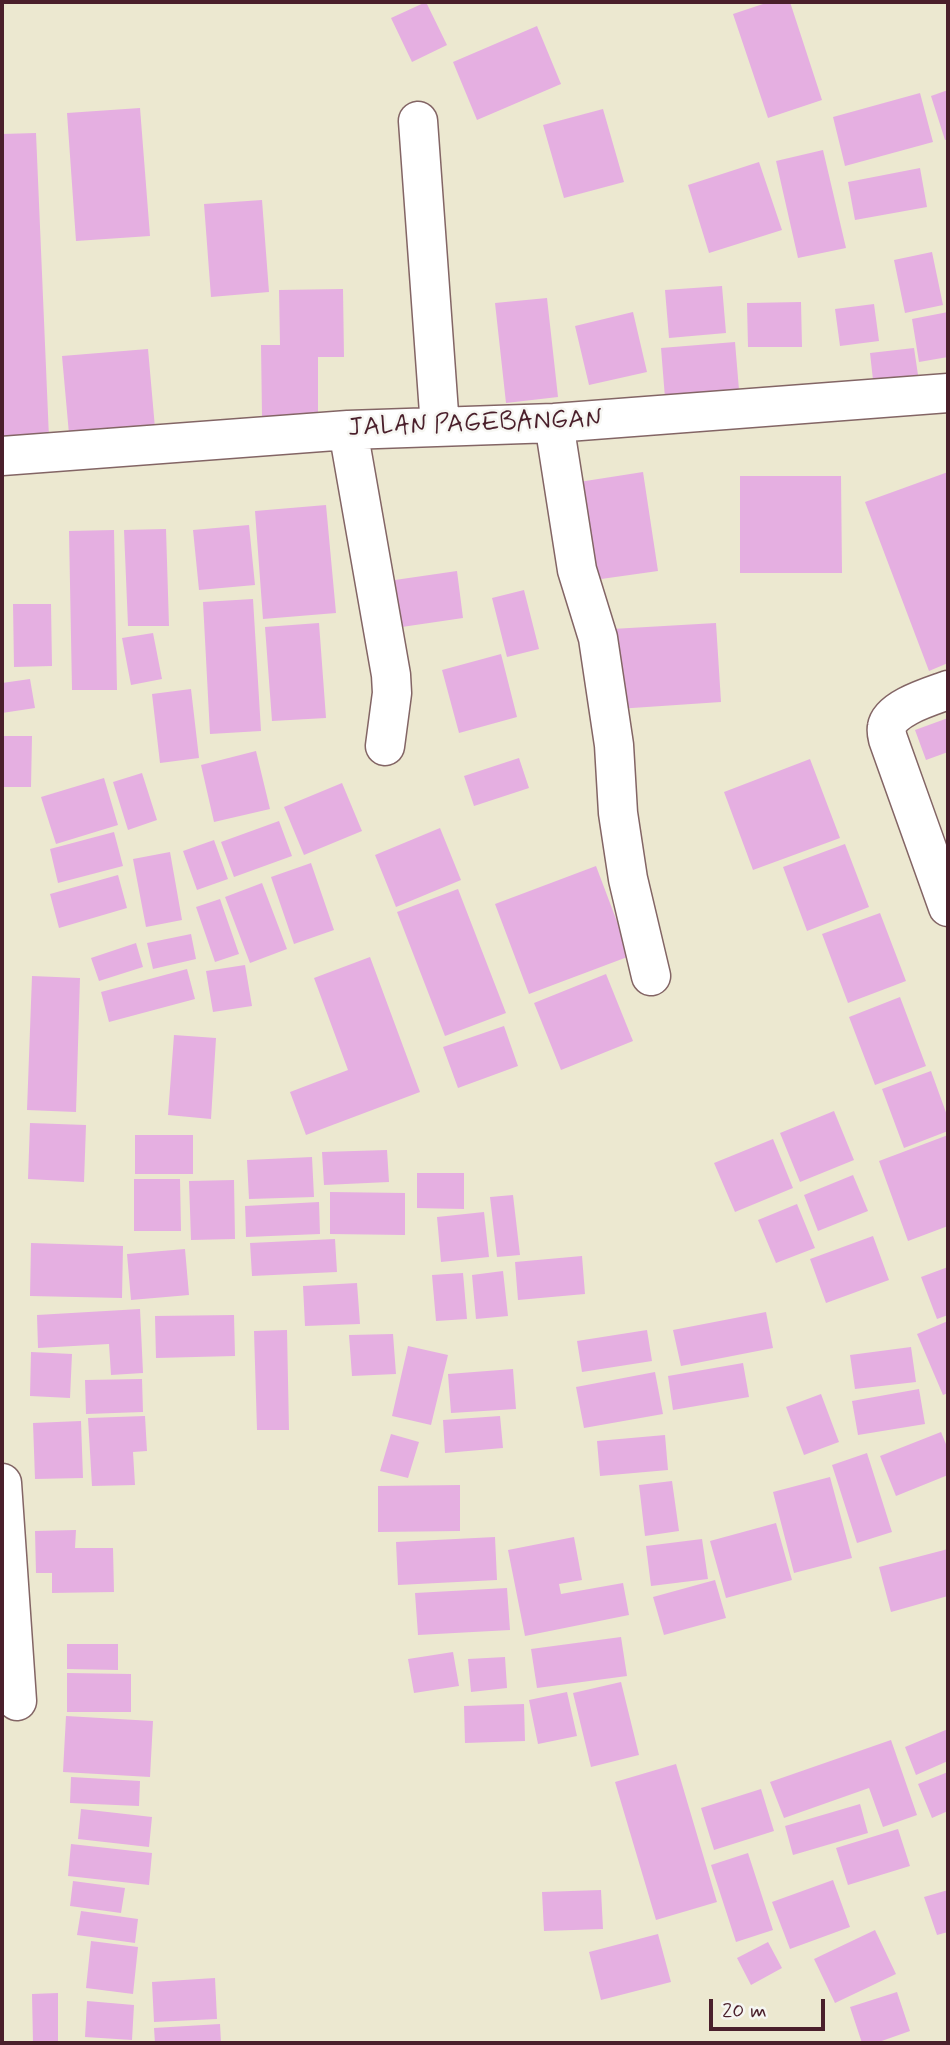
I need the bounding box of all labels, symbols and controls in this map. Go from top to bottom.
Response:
street label: JALAN PAGEBANGAN [348,405,602,445]
scale bar [712,1986,828,2030]
text: 20 m [722,1997,767,2025]

